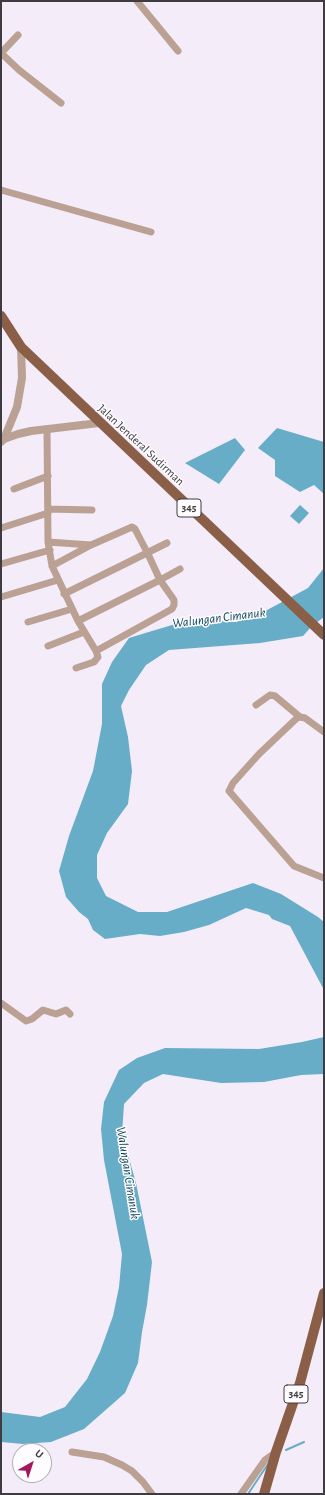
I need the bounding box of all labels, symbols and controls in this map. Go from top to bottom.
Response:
street label: Jalan Jenderal Sudirman [95,401,187,489]
road number: 345 [177,499,201,517]
water label: Walungan Cimanuk [172,605,266,631]
water label: Walungan Cimanuk [113,1126,143,1220]
road number: 345 [284,1385,308,1403]
north arrow [12,1443,52,1483]
text: U [33,1448,45,1461]

